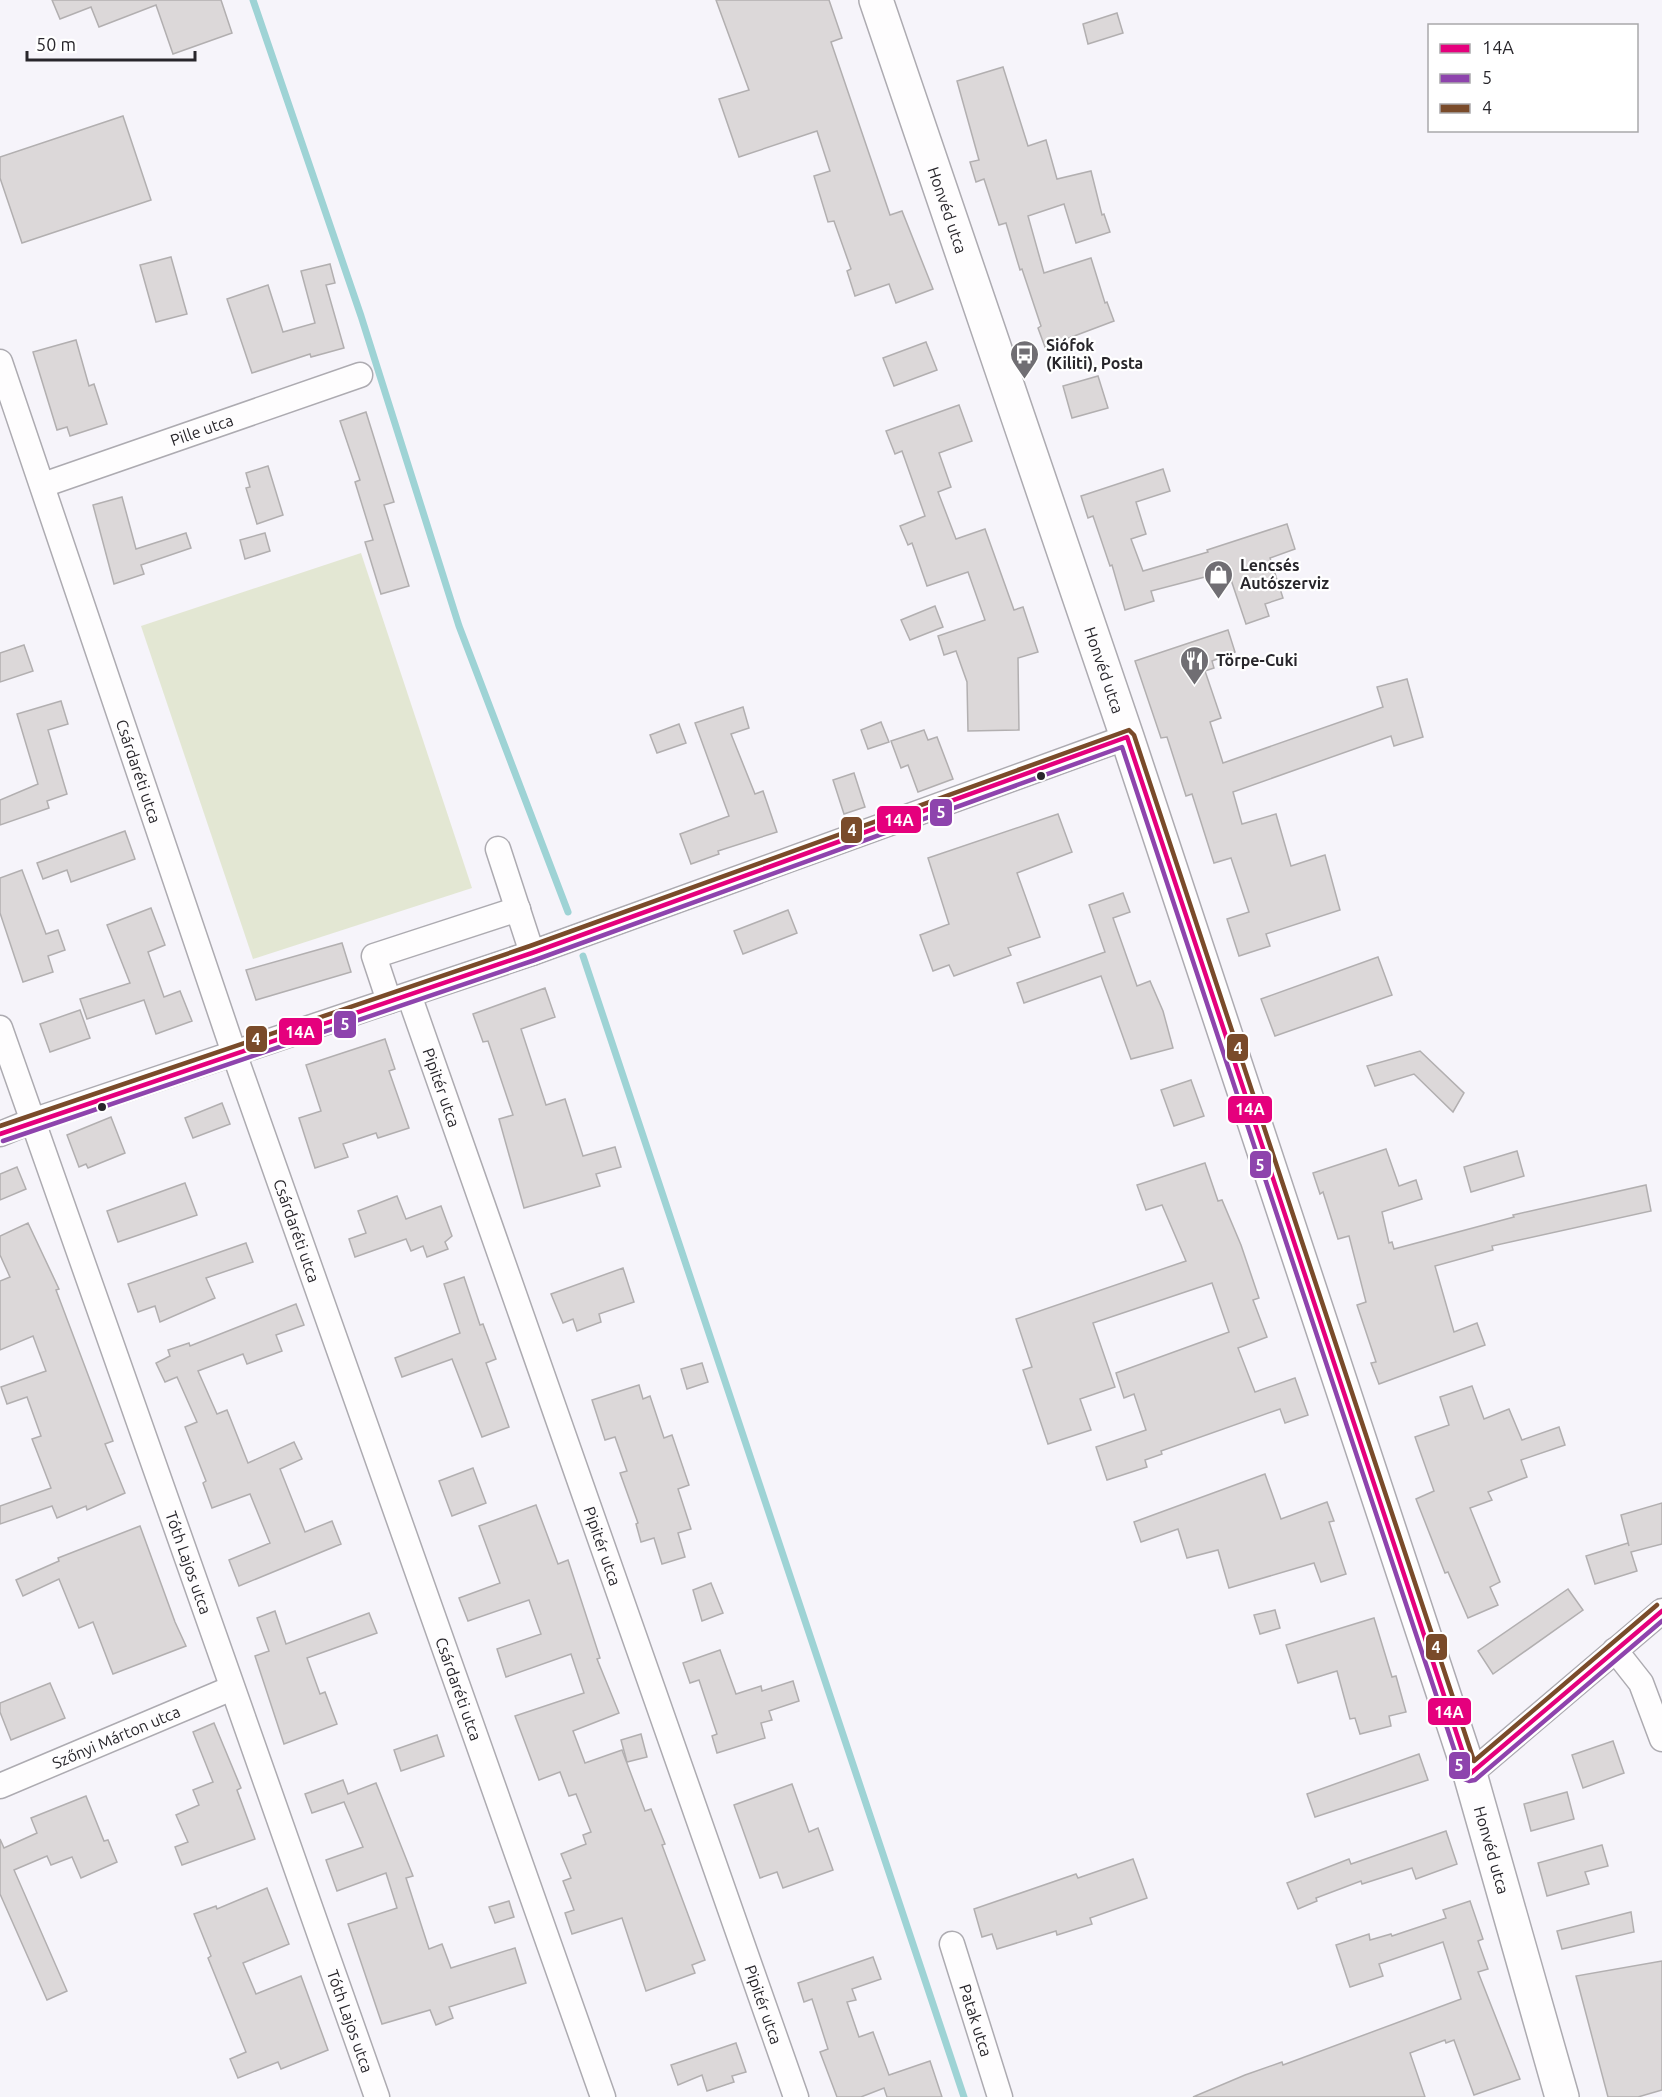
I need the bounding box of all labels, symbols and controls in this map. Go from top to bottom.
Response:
scale bar [27,24,195,62]
legend [1428,24,1638,132]
text: 50 m [36,34,76,54]
text: 14A [1482,37,1514,57]
text: 5 [1482,67,1492,87]
text: 4 [1482,97,1492,117]
street label: Honvéd utca [924,164,971,256]
place label: Siófok (Kiliti), Posta [1046,336,1143,373]
bus stop icon: Siófok (Kiliti), Posta [1009,338,1041,380]
street label: Pille utca [168,411,236,449]
place label: Lencsés Autószerviz [1240,556,1329,592]
shop icon: Lencsés Autószerviz [1203,558,1235,600]
street label: Honvéd utca [1081,625,1127,716]
restaurant icon: Törpe-Cuki [1179,644,1211,686]
place label: Törpe-Cuki [1216,651,1298,669]
street label: Csárdaréti utca [113,717,164,825]
unlabelled marker [1035,770,1047,782]
line badge: 5 [929,798,953,827]
text: 5 [936,803,946,821]
line badge: 14A [876,805,922,834]
text: 14A [884,811,914,829]
line badge: 4 [840,816,863,844]
text: 4 [847,821,857,839]
line badge: 5 [333,1010,357,1039]
text: 5 [340,1015,350,1033]
line badge: 14A [278,1017,323,1046]
text: 14A [285,1023,315,1041]
line badge: 4 [245,1025,268,1053]
text: 4 [251,1030,261,1048]
line badge: 4 [1226,1033,1249,1062]
text: 4 [1233,1039,1243,1057]
street label: Pipitér utca [419,1045,464,1129]
line badge: 14A [1227,1095,1273,1124]
text: 14A [1235,1100,1265,1118]
unlabelled marker [96,1101,108,1113]
line badge: 5 [1249,1150,1272,1179]
text: 5 [1255,1156,1265,1174]
street label: Csárdaréti utca [270,1177,323,1285]
street label: Pipitér utca [580,1504,625,1588]
street label: Tóth Lajos utca [162,1509,215,1617]
line badge: 4 [1425,1633,1448,1661]
street label: Csárdaréti utca [432,1635,485,1743]
text: 4 [1431,1638,1441,1656]
line badge: 14A [1427,1697,1472,1726]
street label: Szőnyi Márton utca [49,1702,183,1772]
text: 14A [1434,1703,1464,1721]
line badge: 5 [1448,1751,1471,1780]
text: 5 [1454,1756,1464,1774]
street label: Honvéd utca [1471,1804,1513,1896]
street label: Pipitér utca [741,1963,786,2047]
street label: Tóth Lajos utca [324,1967,377,2075]
street label: Patak utca [956,1982,996,2059]

